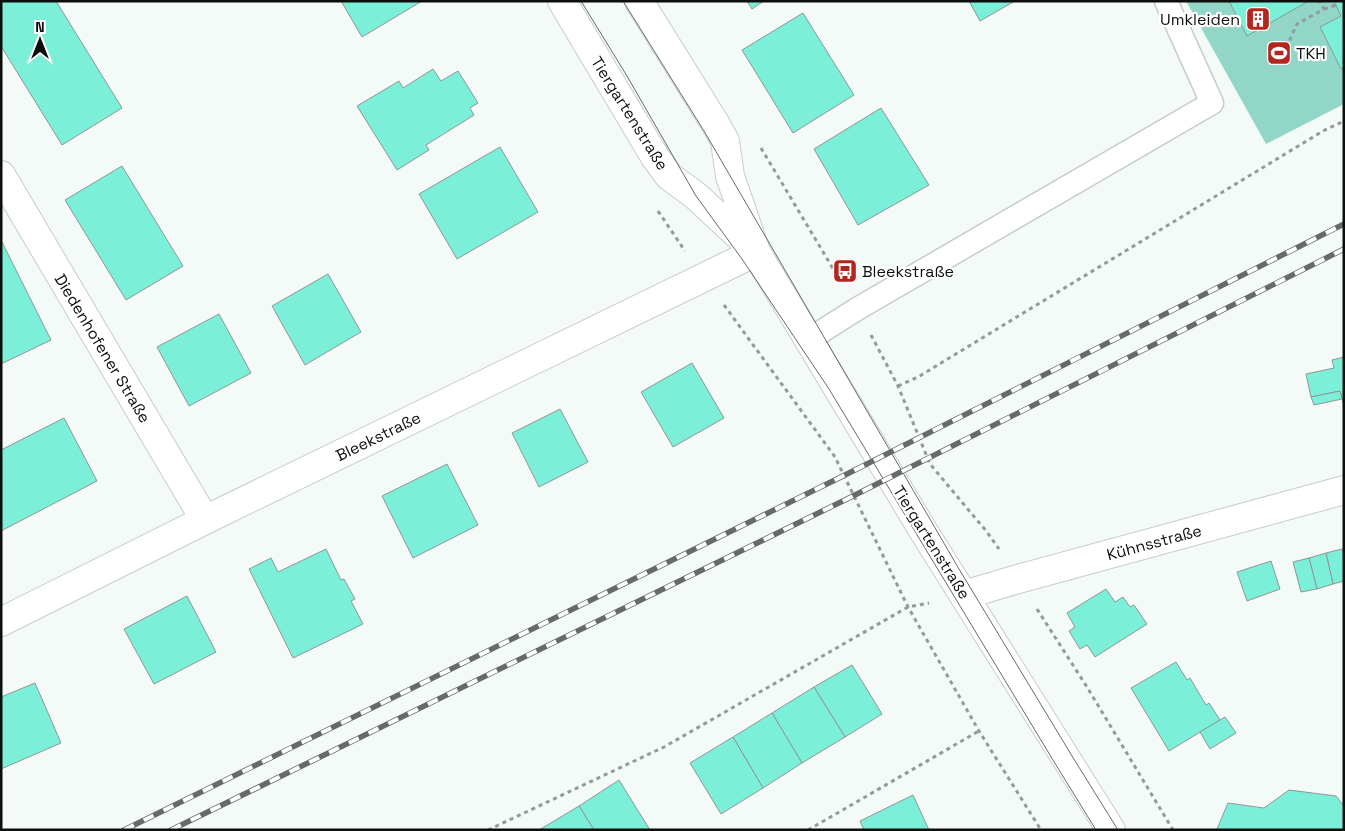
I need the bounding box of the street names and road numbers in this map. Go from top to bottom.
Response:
street label: Tiergartenstraße [586,52,673,174]
street label: Diedenhofener Straße [50,270,155,427]
street label: Bleekstraße [332,407,424,466]
street label: Tiergartenstraße [888,481,975,603]
street label: Kühnsstraße [1104,520,1204,565]

